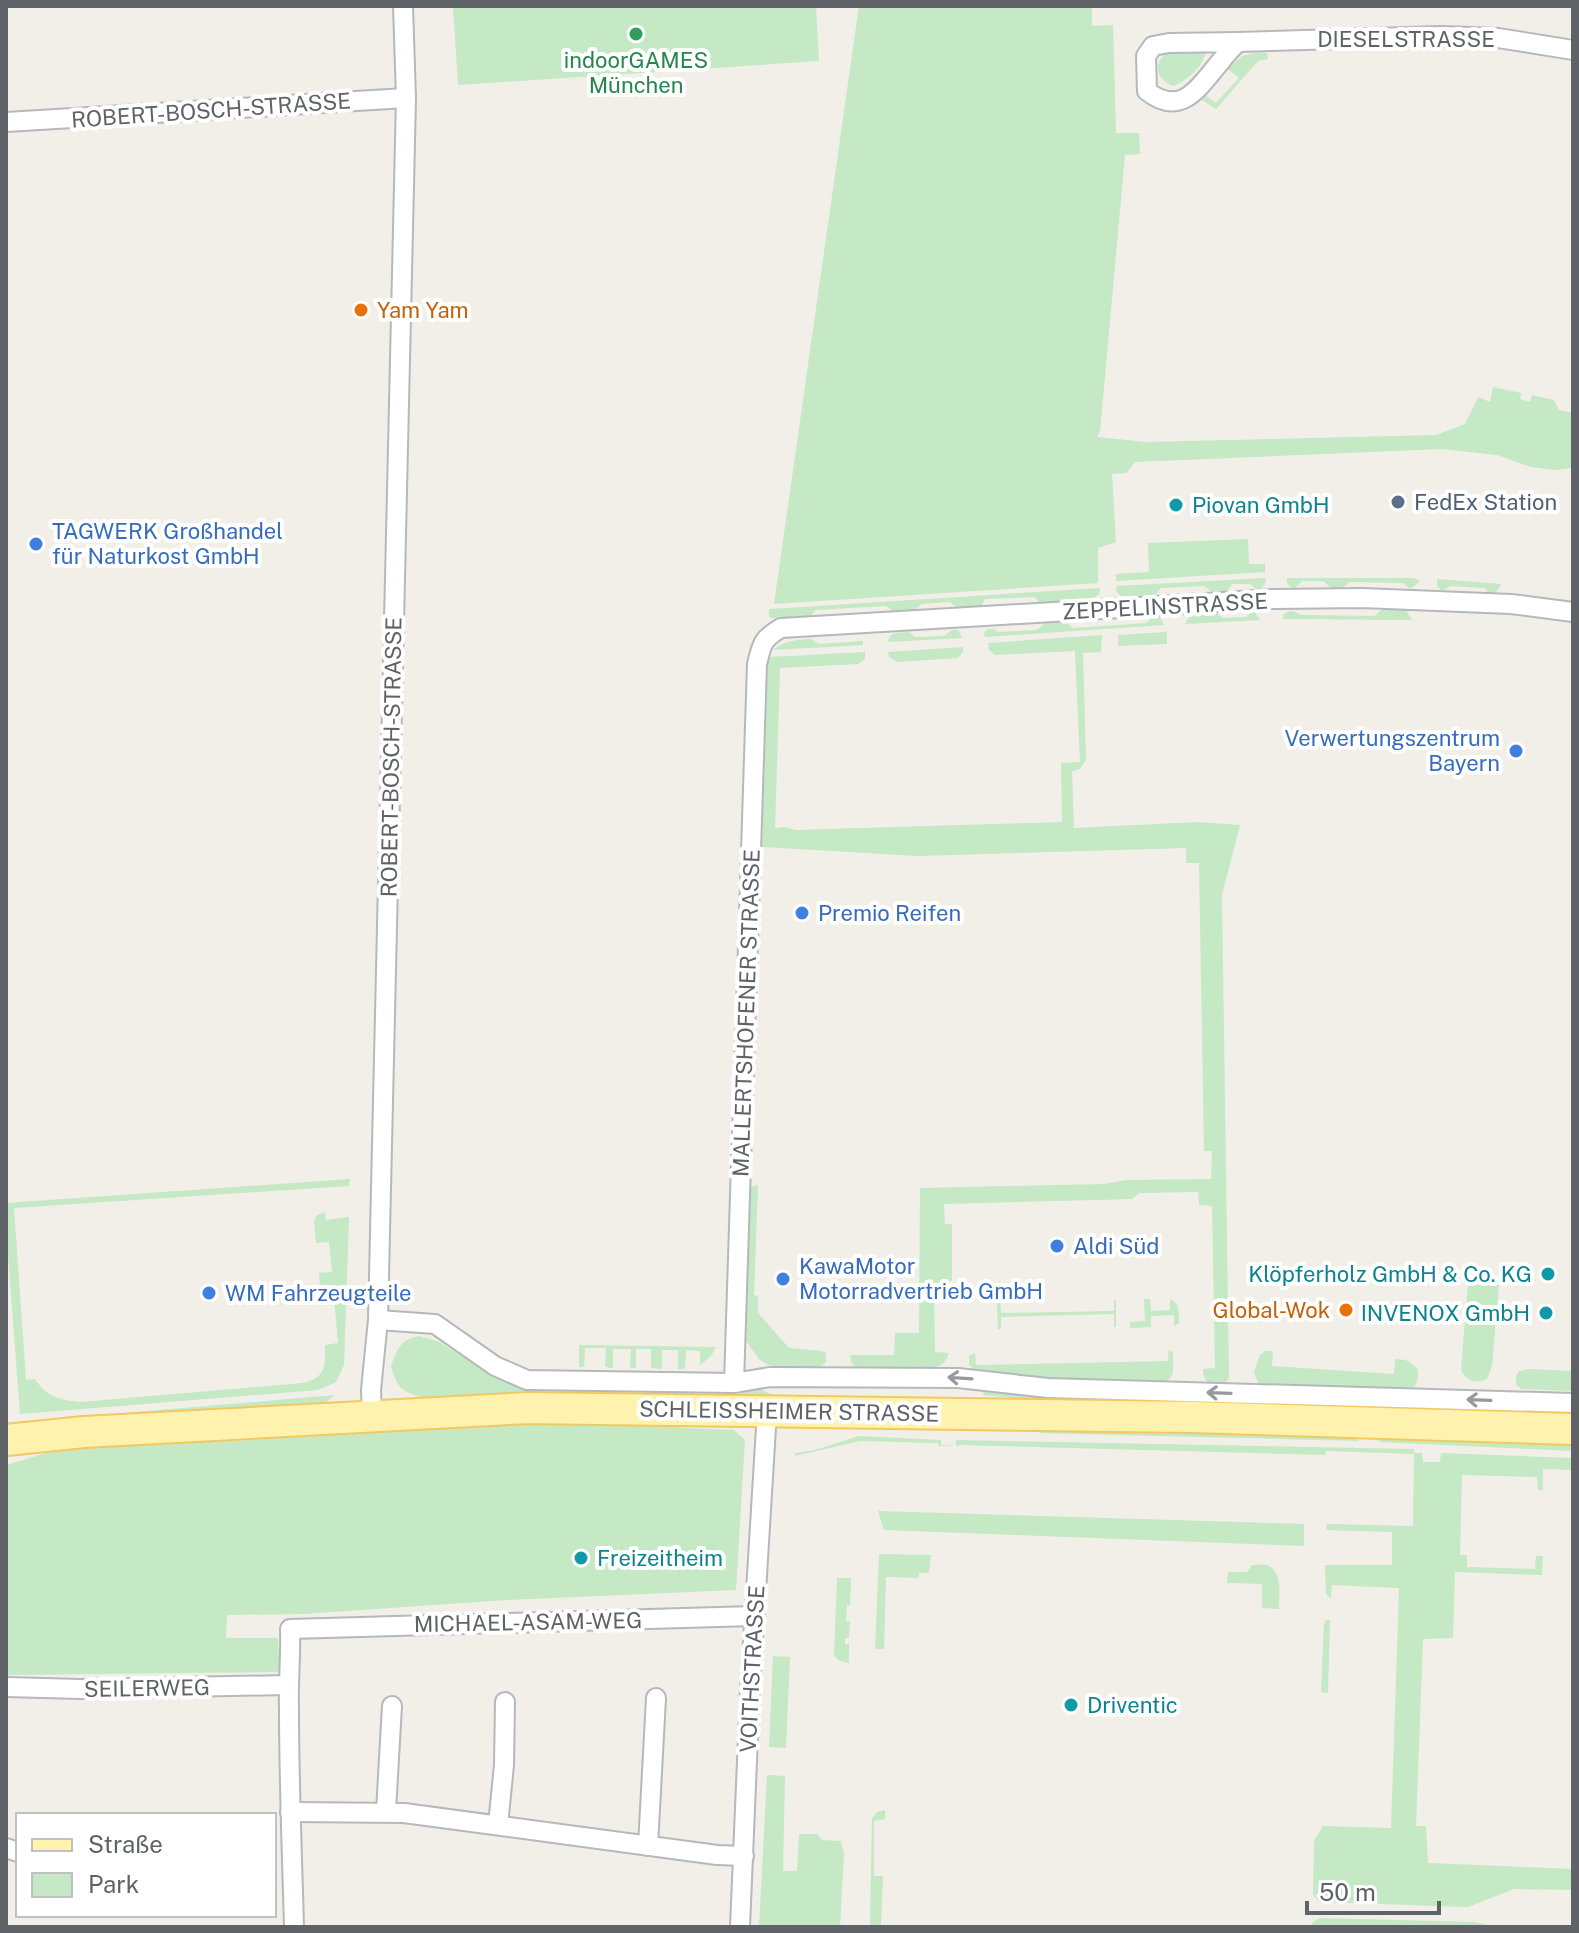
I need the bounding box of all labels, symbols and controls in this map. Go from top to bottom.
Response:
marker: indoorGAMES München [627,25,645,43]
street label: DIESELSTRASSE [1317,26,1495,52]
place label: indoorGAMES München [564,47,708,98]
street label: ROBERT-BOSCH-STRASSE [70,87,352,133]
place label: Yam Yam [377,297,469,323]
marker: Yam Yam [352,301,370,319]
place label: FedEx Station [1414,489,1557,515]
place label: Piovan GmbH [1192,492,1330,518]
marker: FedEx Station [1389,493,1407,511]
marker: Piovan GmbH [1167,496,1185,514]
place label: TAGWERK Großhandel für Naturkost GmbH [52,518,283,569]
marker: TAGWERK Großhandel für Naturkost GmbH [27,535,45,553]
street label: ZEPPELINSTRASSE [1061,588,1269,624]
street label: ROBERT-BOSCH-STRASSE [376,617,406,897]
place label: Verwertungszentrum Bayern [1284,725,1500,776]
marker: Verwertungszentrum Bayern [1507,742,1525,760]
street label: MALLERTSHOFENER STRASSE [727,849,765,1177]
place label: Premio Reifen [818,900,961,926]
marker: Premio Reifen [793,904,811,922]
place label: Aldi Süd [1073,1233,1159,1259]
marker: Aldi Süd [1048,1237,1066,1255]
place label: KawaMotor Motorradvertrieb GmbH [799,1253,1043,1304]
place label: Klöpferholz GmbH & Co. KG [1248,1261,1532,1287]
marker: Klöpferholz GmbH & Co. KG [1539,1265,1557,1283]
marker: KawaMotor Motorradvertrieb GmbH [774,1270,792,1288]
place label: WM Fahrzeugteile [225,1280,412,1306]
marker: WM Fahrzeugteile [200,1284,218,1302]
place label: Global-Wok [1213,1297,1330,1323]
place label: INVENOX GmbH [1361,1300,1530,1326]
marker: Global-Wok [1337,1301,1355,1319]
marker: INVENOX GmbH [1537,1304,1555,1322]
one-way arrow [947,1370,974,1385]
one-way arrow [1206,1385,1233,1400]
one-way arrow [1466,1393,1493,1408]
street label: SCHLEISSHEIMER STRASSE [639,1395,939,1427]
place label: Freizeitheim [597,1545,723,1571]
marker: Freizeitheim [572,1549,590,1567]
street label: VOITHSTRASSE [735,1585,769,1753]
street label: MICHAEL-ASAM-WEG [414,1607,642,1637]
street label: SEILERWEG [84,1674,210,1702]
place label: Driventic [1087,1692,1178,1718]
marker: Driventic [1062,1696,1080,1714]
legend [16,1813,276,1917]
text: Straße [88,1830,163,1858]
scale bar [1307,1865,1439,1915]
text: Park [88,1870,139,1898]
text: 50 m [1319,1878,1376,1906]

